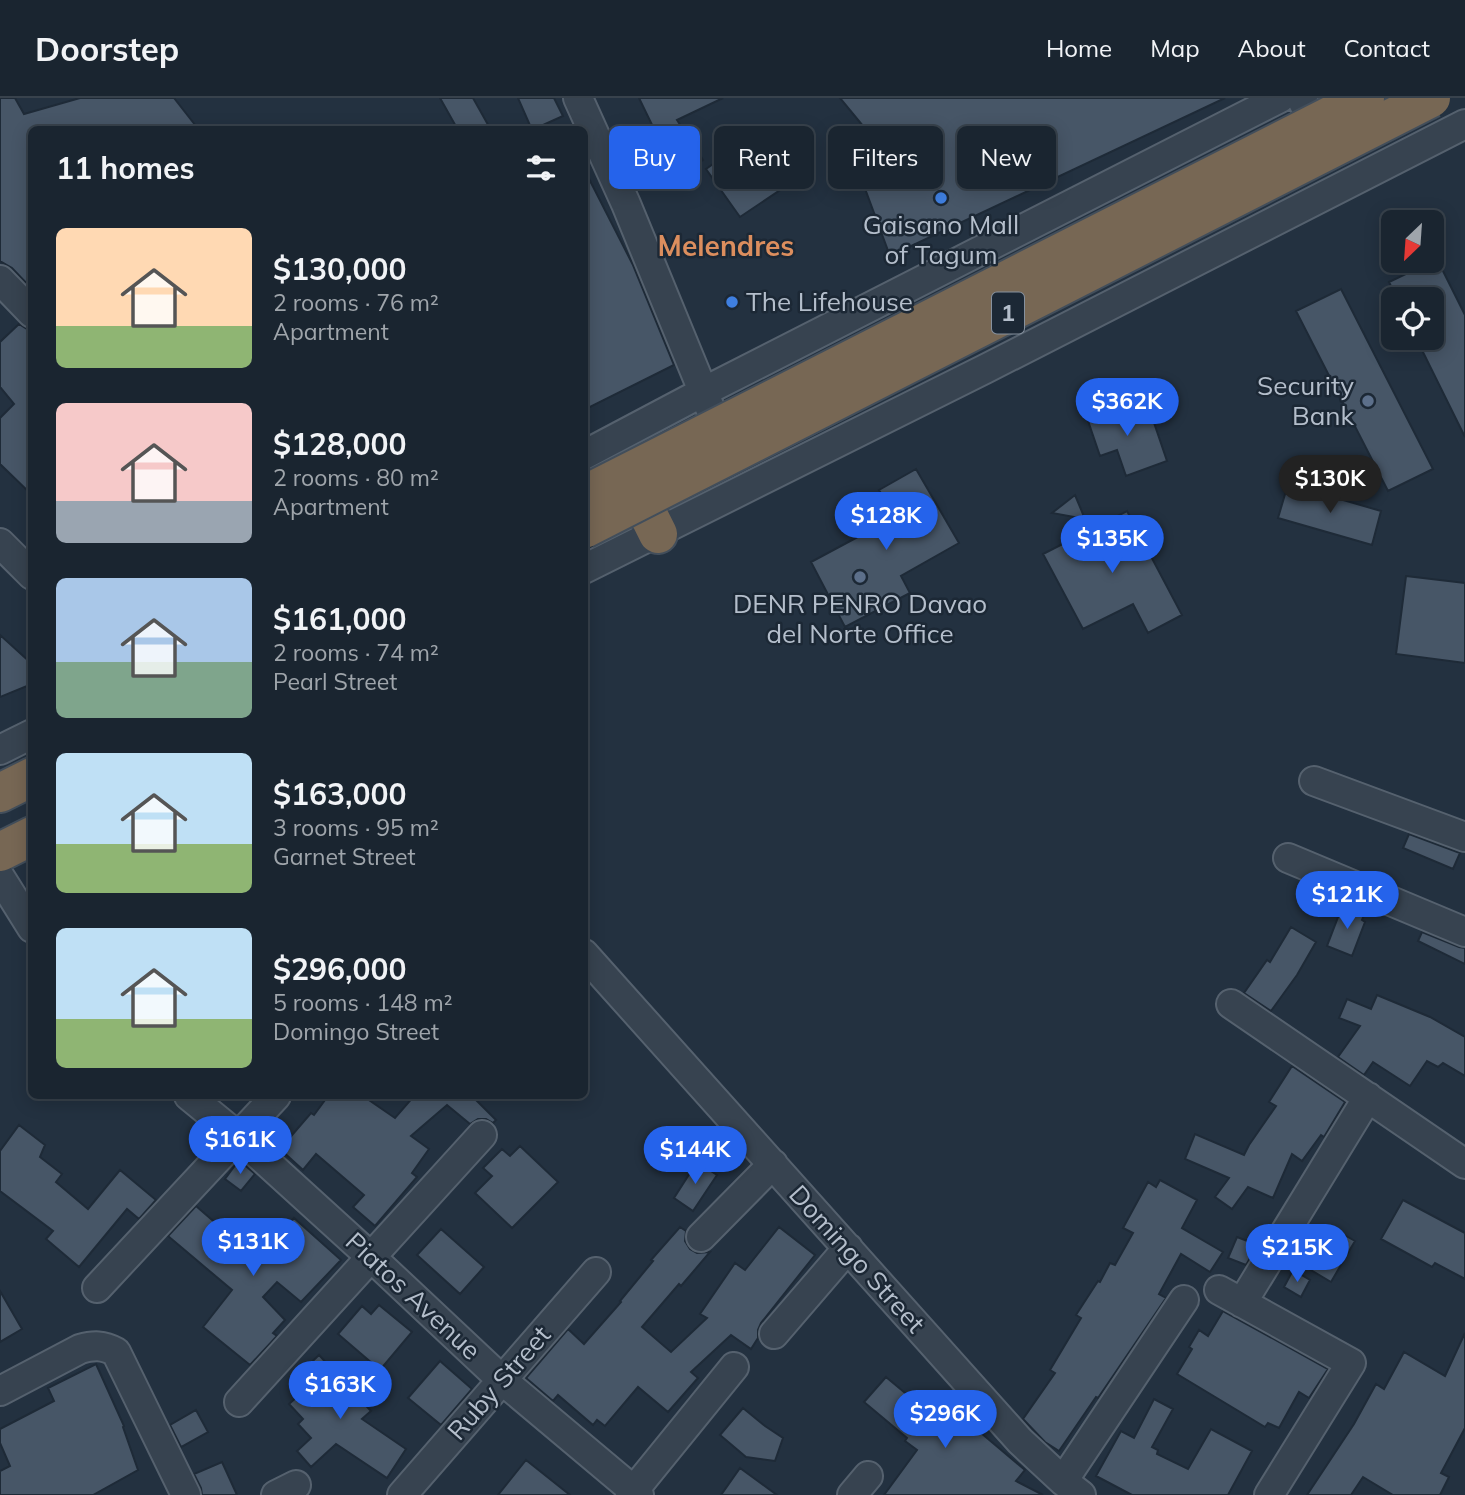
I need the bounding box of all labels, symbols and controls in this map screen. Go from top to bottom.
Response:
text: Doorstep [35,28,179,69]
text: Home [1046,33,1112,63]
text: Map [1150,33,1200,63]
text: About [1238,33,1306,63]
text: Contact [1344,33,1430,63]
chip: Buy [609,126,700,189]
chip: Rent [714,126,814,189]
chip: Filters [828,126,943,189]
chip: New [957,126,1056,189]
text: 11 homes [56,149,195,187]
icon: filters [522,149,560,187]
marker: Gaisano Mall of Tagum [933,190,949,206]
place label: Gaisano Mall of Tagum [863,208,1019,271]
north arrow [1381,210,1444,273]
map controls [1381,210,1444,350]
district label: Melendres [658,228,794,263]
text: $130,000 [273,250,406,288]
icon: home [112,256,196,340]
place label: The Lifehouse [746,285,913,318]
button: locate [1381,287,1444,350]
text: 2 rooms · 76 m² [273,288,439,317]
road number: 1 [992,293,1024,334]
marker: The Lifehouse [724,294,740,310]
text: Apartment [273,317,389,346]
place label: Security Bank [1257,369,1355,432]
pin: $362K [1078,378,1176,438]
text: $362K [1092,386,1162,415]
marker: Security Bank [1360,393,1376,409]
text: $128,000 [273,425,406,463]
icon: home [112,431,196,515]
pin: $130K [1281,456,1379,515]
text: 2 rooms · 80 m² [273,463,439,492]
text: $130K [1295,463,1365,492]
text: Apartment [273,492,389,521]
pin: $128K [837,492,935,552]
text: $128K [851,500,921,529]
pin: $135K [1063,516,1161,575]
text: $135K [1077,523,1147,552]
marker: DENR PENRO Davao del Norte Office [852,569,868,585]
place label: DENR PENRO Davao del Norte Office [733,587,987,650]
text: $161,000 [273,600,406,638]
icon: home [112,606,196,690]
text: 2 rooms · 74 m² [273,638,439,667]
text: Pearl Street [273,667,397,696]
text: $163,000 [273,775,406,813]
icon: home [112,781,196,865]
text: 3 rooms · 95 m² [273,813,439,842]
text: Garnet Street [273,842,416,871]
pin: $121K [1298,872,1396,931]
text: $121K [1312,879,1382,908]
text: $296,000 [273,950,406,988]
icon: home [112,956,196,1040]
text: 5 rooms · 148 m² [273,988,453,1017]
text: Domingo Street [273,1017,439,1046]
pin: $161K [191,1116,289,1176]
text: $161K [205,1124,275,1153]
pin: $144K [646,1126,744,1186]
text: $144K [660,1134,730,1163]
street label: Domingo Street [782,1178,932,1339]
pin: $131K [204,1218,302,1278]
pin: $215K [1248,1224,1346,1284]
street label: Piatos Avenue [339,1225,488,1367]
text: $131K [218,1226,288,1255]
text: $215K [1262,1232,1332,1261]
street label: Ruby Street [440,1319,557,1447]
pin: $163K [291,1362,389,1421]
text: $163K [305,1369,375,1398]
pin: $296K [896,1390,994,1450]
text: $296K [910,1398,980,1427]

